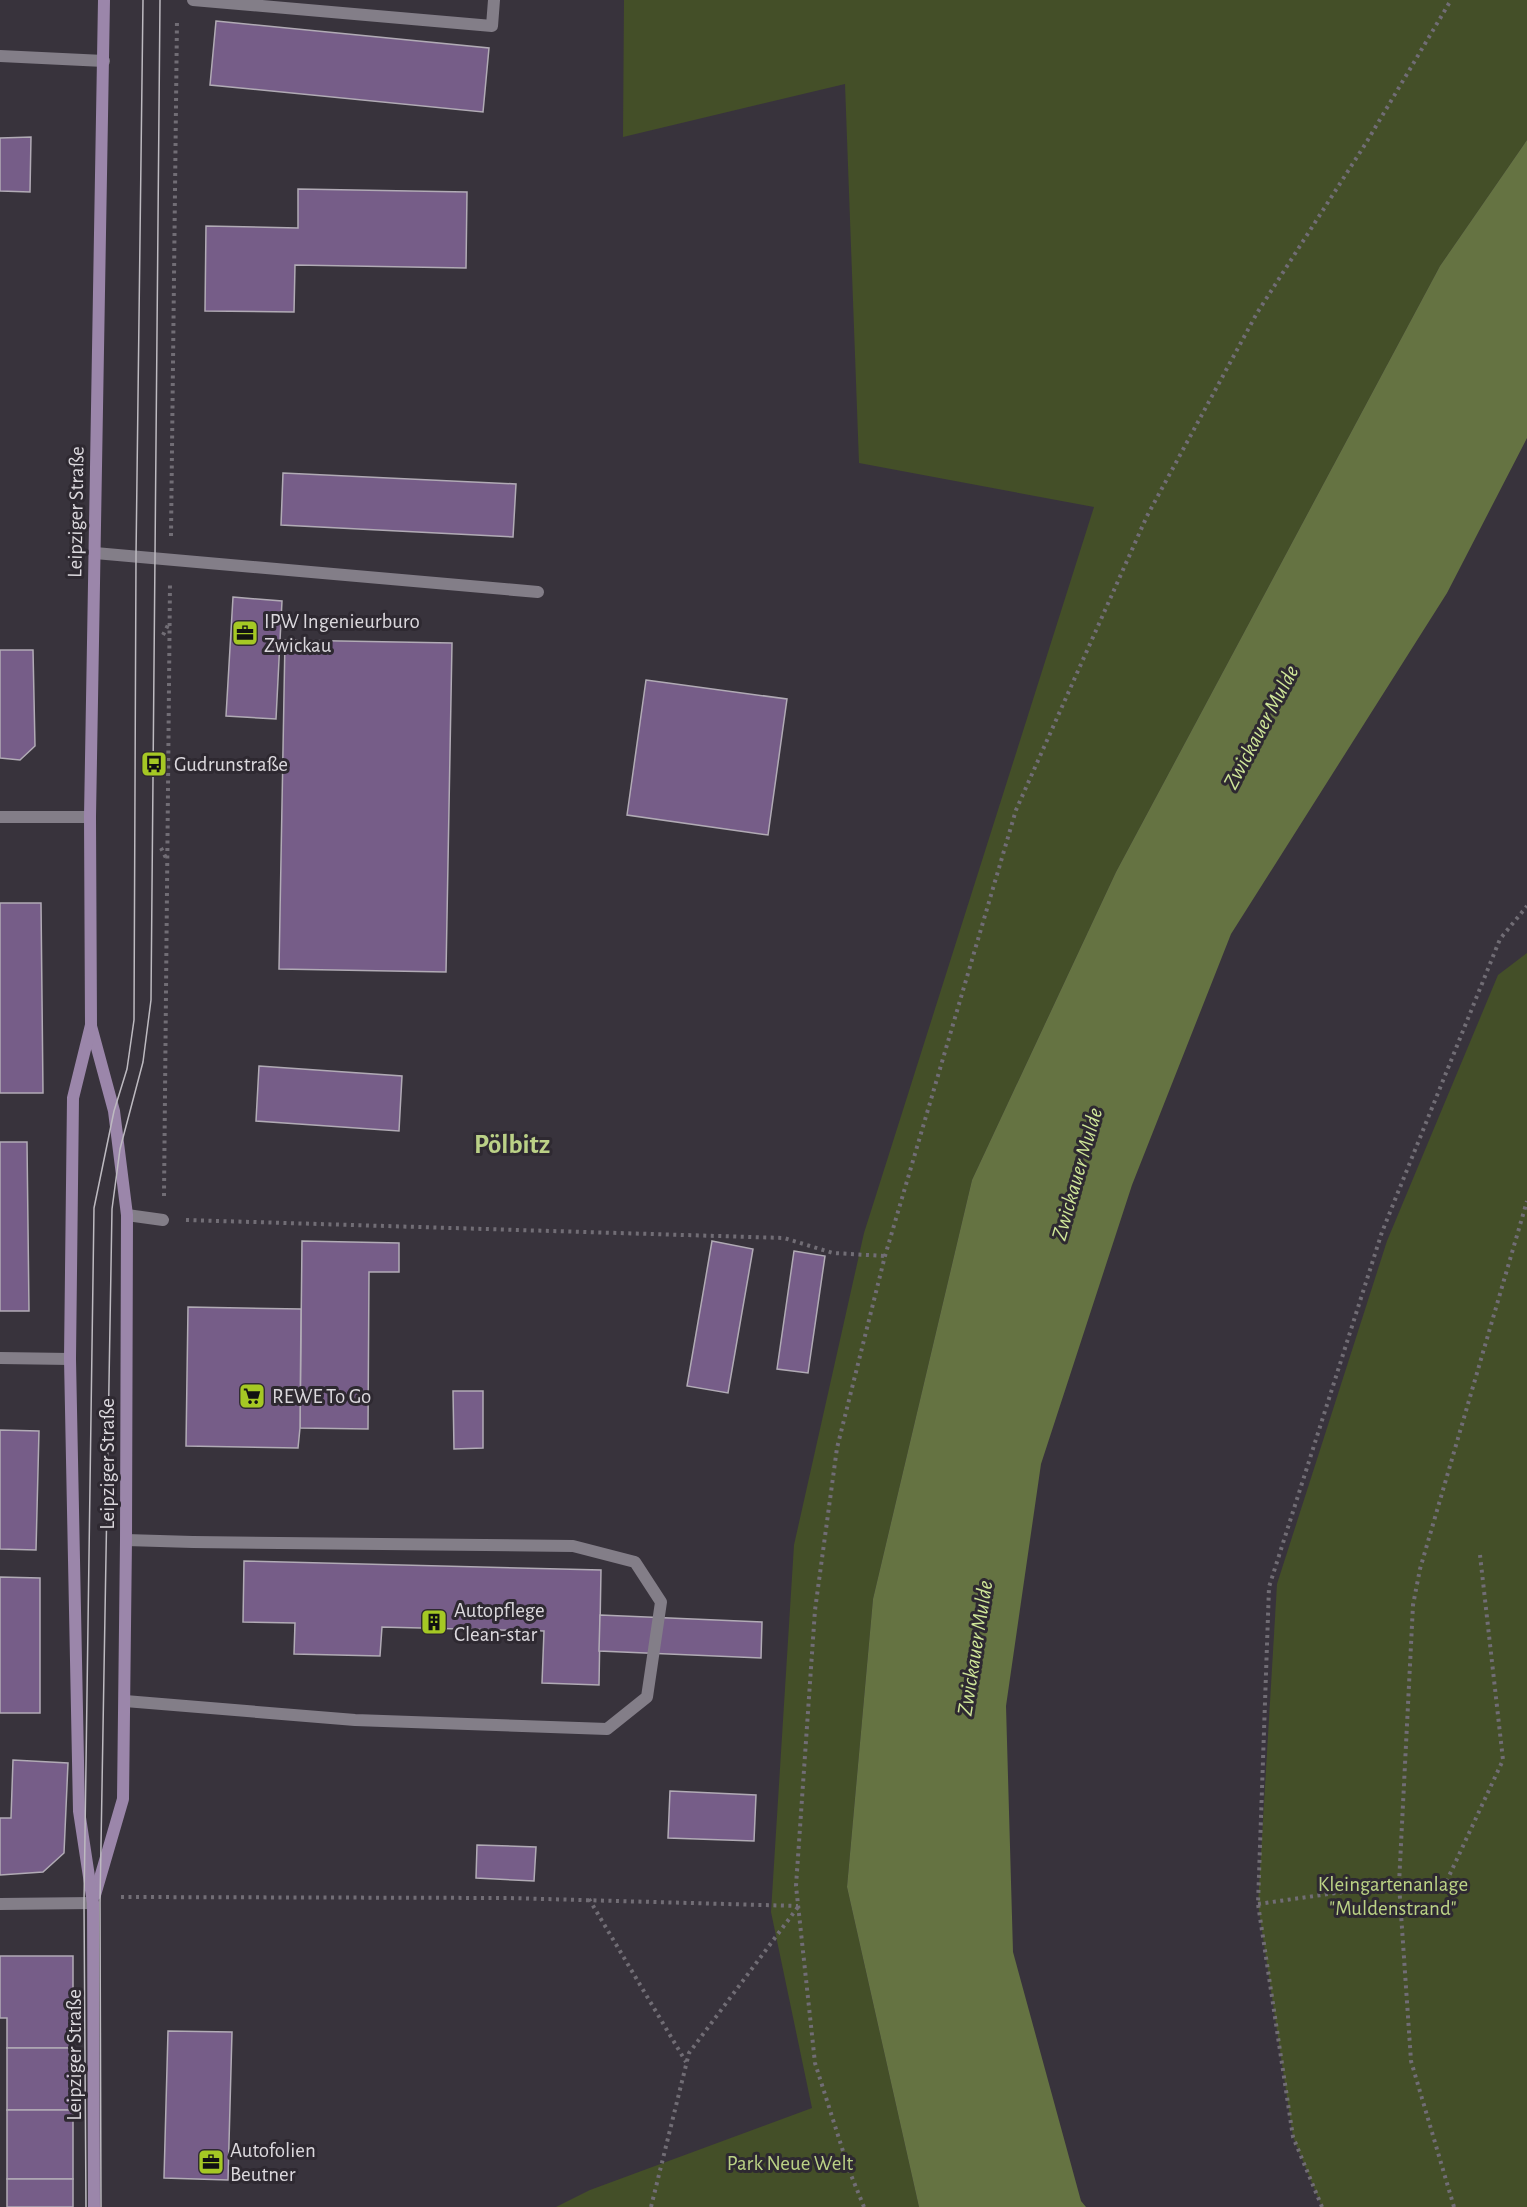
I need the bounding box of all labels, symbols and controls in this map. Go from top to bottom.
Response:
street label: Leipziger Straße [64,446,88,578]
place label: IPW Ingenieurburo Zwickau [264,611,420,656]
office icon: IPW Ingenieurburo Zwickau [230,618,260,648]
water label: Zwickauer Mulde [1219,662,1303,792]
bus stop icon: Gudrunstraße [139,749,169,779]
place label: Gudrunstraße [174,754,288,775]
water label: Zwickauer Mulde [1048,1105,1106,1243]
district label: Pölbitz [474,1131,550,1158]
supermarket icon: REWE To Go [237,1381,267,1411]
place label: REWE To Go [272,1386,371,1407]
street label: Leipziger Straße [97,1398,118,1530]
water label: Zwickauer Mulde [953,1579,997,1717]
place label: Autopflege Clean-star [454,1600,545,1645]
building icon: Autopflege Clean-star [419,1607,449,1637]
park label: Kleingartenanlage "Muldenstrand" [1318,1874,1468,1919]
street label: Leipziger Straße [64,1989,85,2121]
place label: Autofolien Beutner [230,2140,316,2185]
office icon: Autofolien Beutner [196,2147,226,2177]
park label: Park Neue Welt [727,2153,854,2174]

